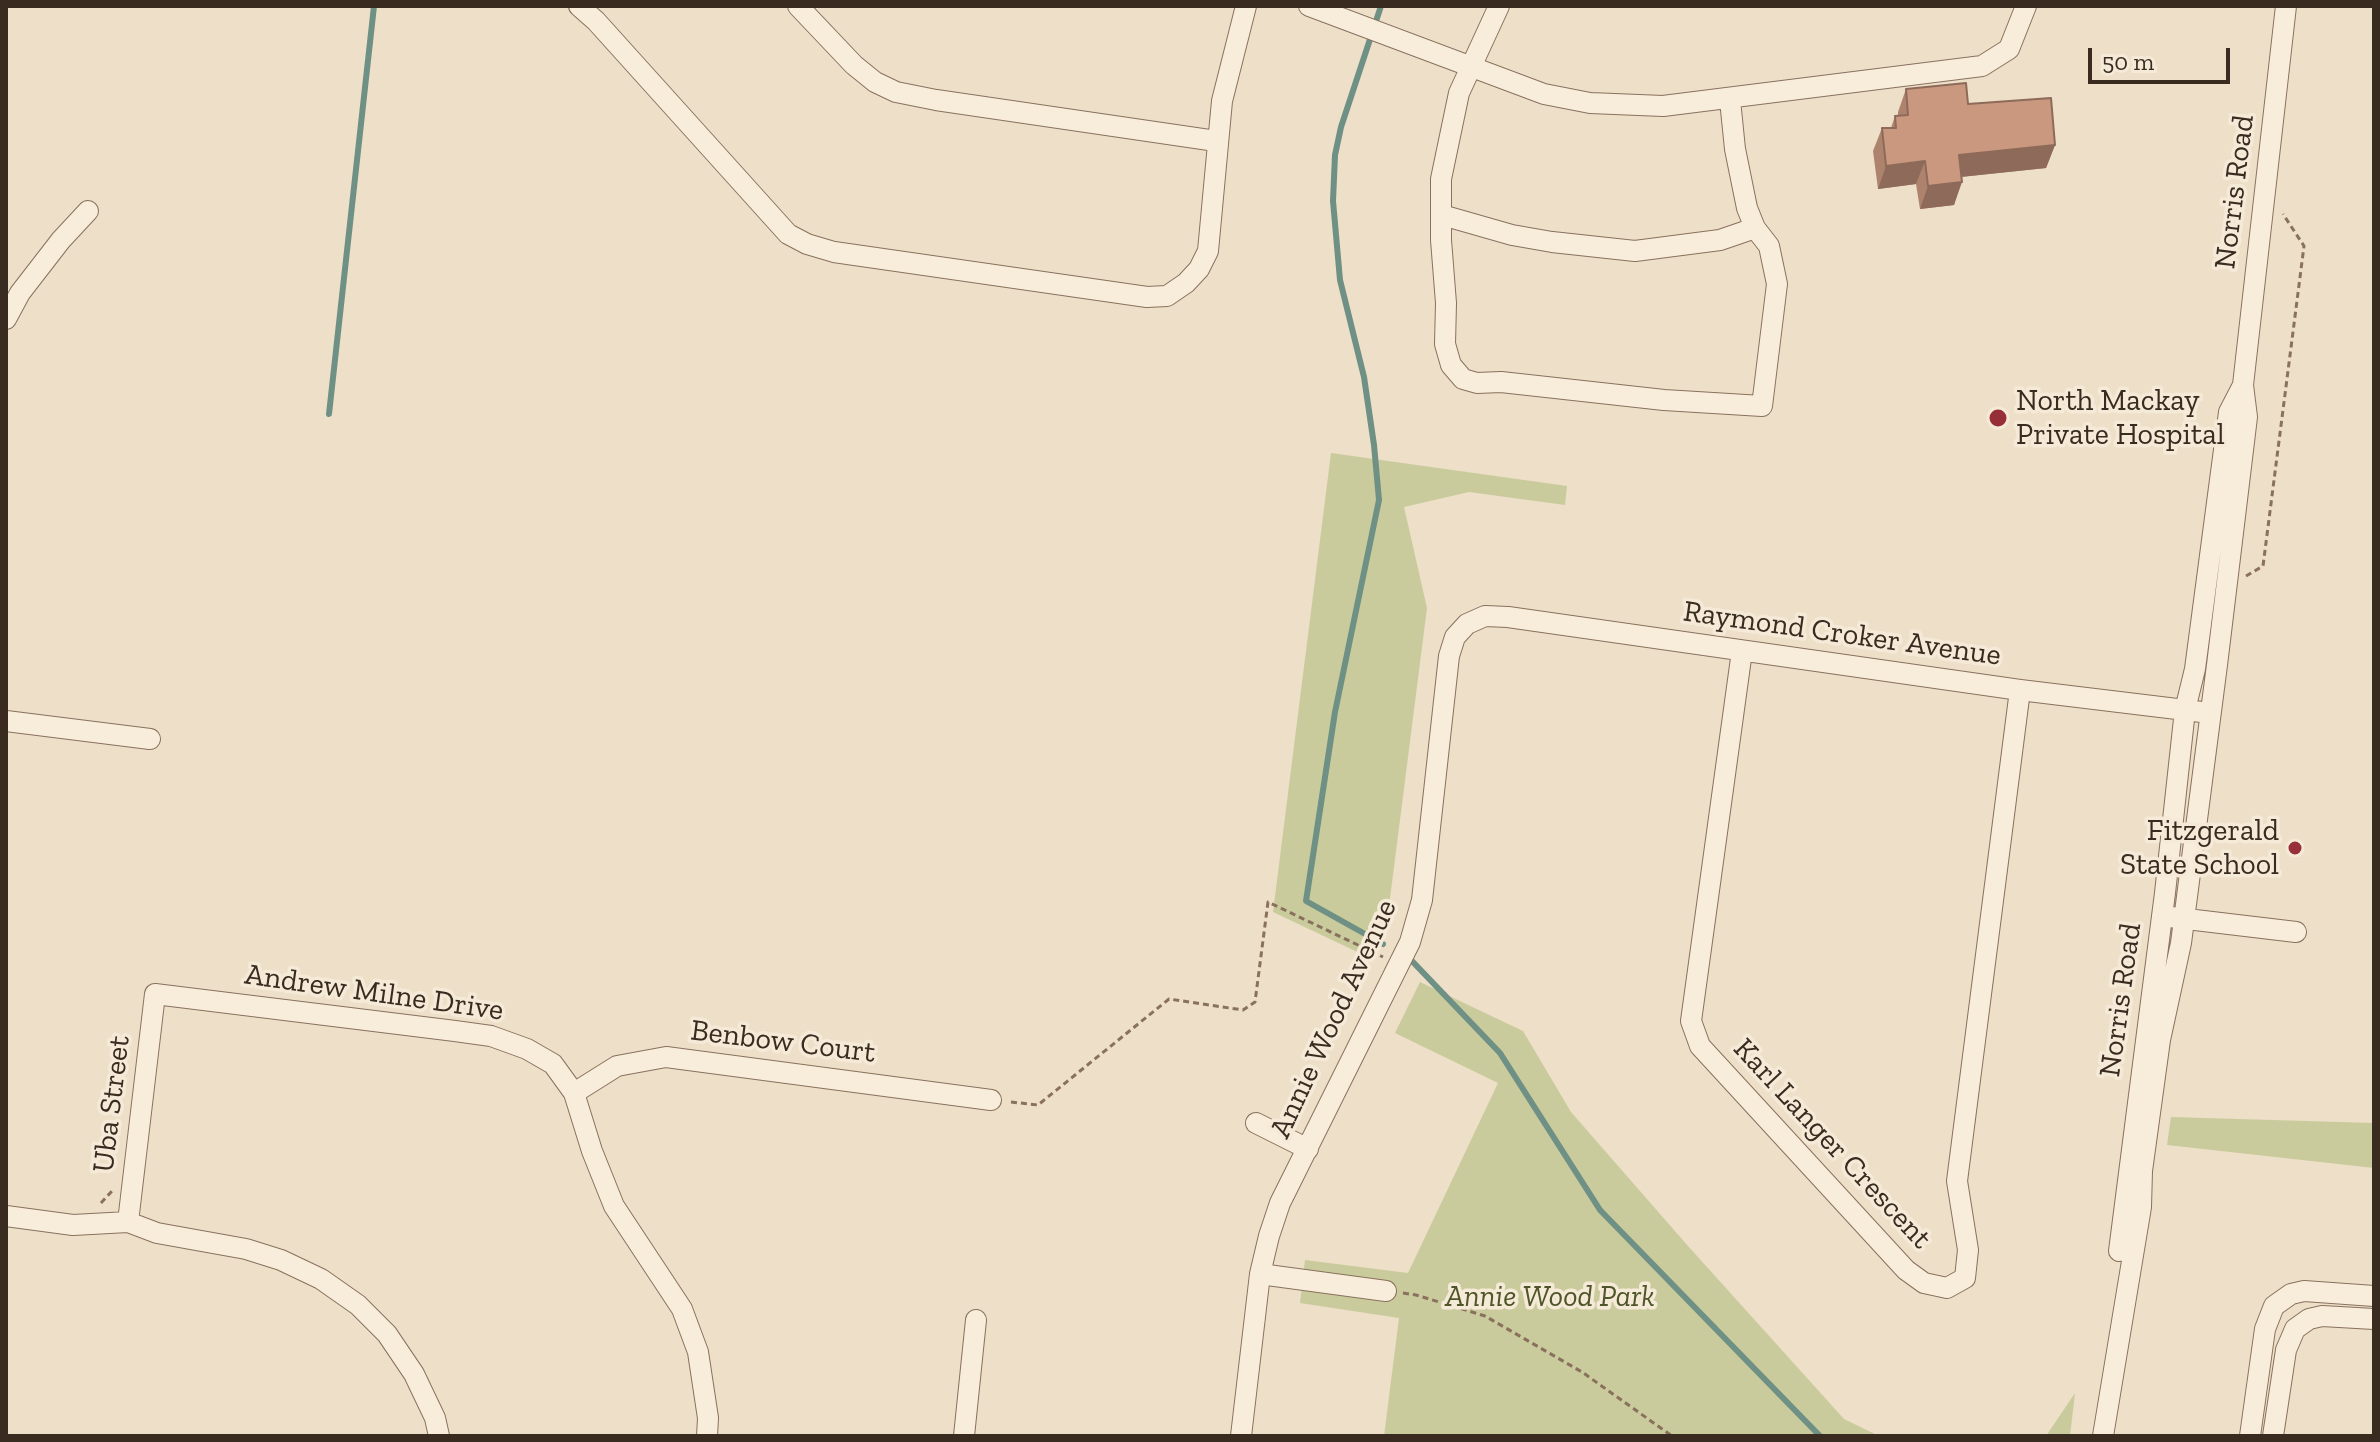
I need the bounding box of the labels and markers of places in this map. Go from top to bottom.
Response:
place label: North Mackay Private Hospital [2016,383,2225,454]
marker: North Mackay Private Hospital [1987,407,2009,429]
place label: Fitzgerald State School [2120,813,2279,884]
marker: Fitzgerald State School [2286,839,2304,857]

